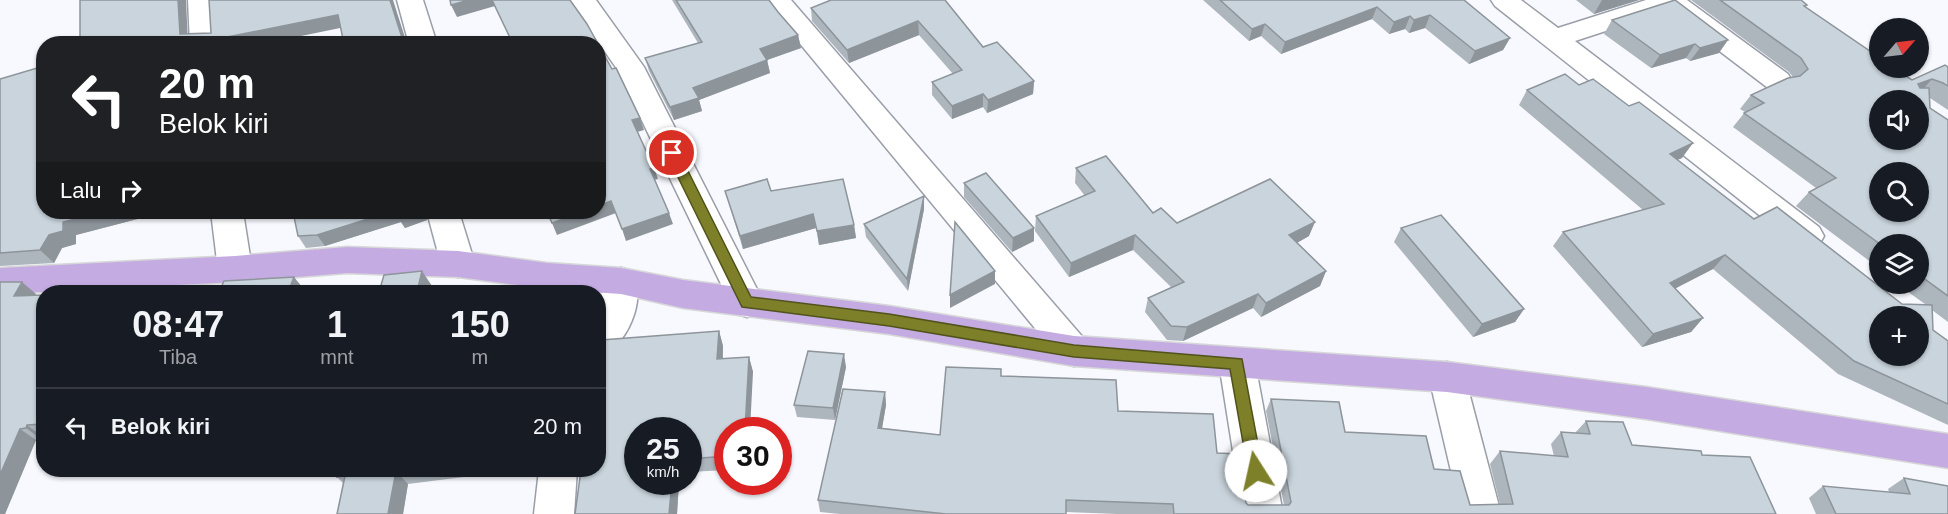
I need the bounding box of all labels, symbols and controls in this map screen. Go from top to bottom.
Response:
north arrow [1869,18,1929,78]
map controls [1869,18,1929,366]
icon: left [60,60,138,138]
text: 20 m [159,60,255,107]
button: sound [1869,90,1929,150]
text: Belok kiri [159,109,269,139]
pin [646,127,697,178]
icon: arrive [655,136,688,169]
button: search [1869,162,1929,222]
icon: right [114,174,147,207]
text: Lalu [60,178,102,203]
button: layers [1869,234,1929,294]
text: 08:47 [132,304,224,345]
text: 1 [327,304,347,345]
text: 150 [450,304,510,345]
button: + [1869,306,1929,366]
text: Tiba [159,346,197,368]
text: mnt [320,346,354,368]
text: m [472,346,488,368]
icon: left [60,411,93,444]
text: Belok kiri [111,414,210,439]
text: 20 m [533,414,582,439]
speed limit sign: 30 [714,417,792,495]
text: 25 [646,432,680,465]
position arrow [1224,439,1288,503]
text: km/h [647,463,679,480]

